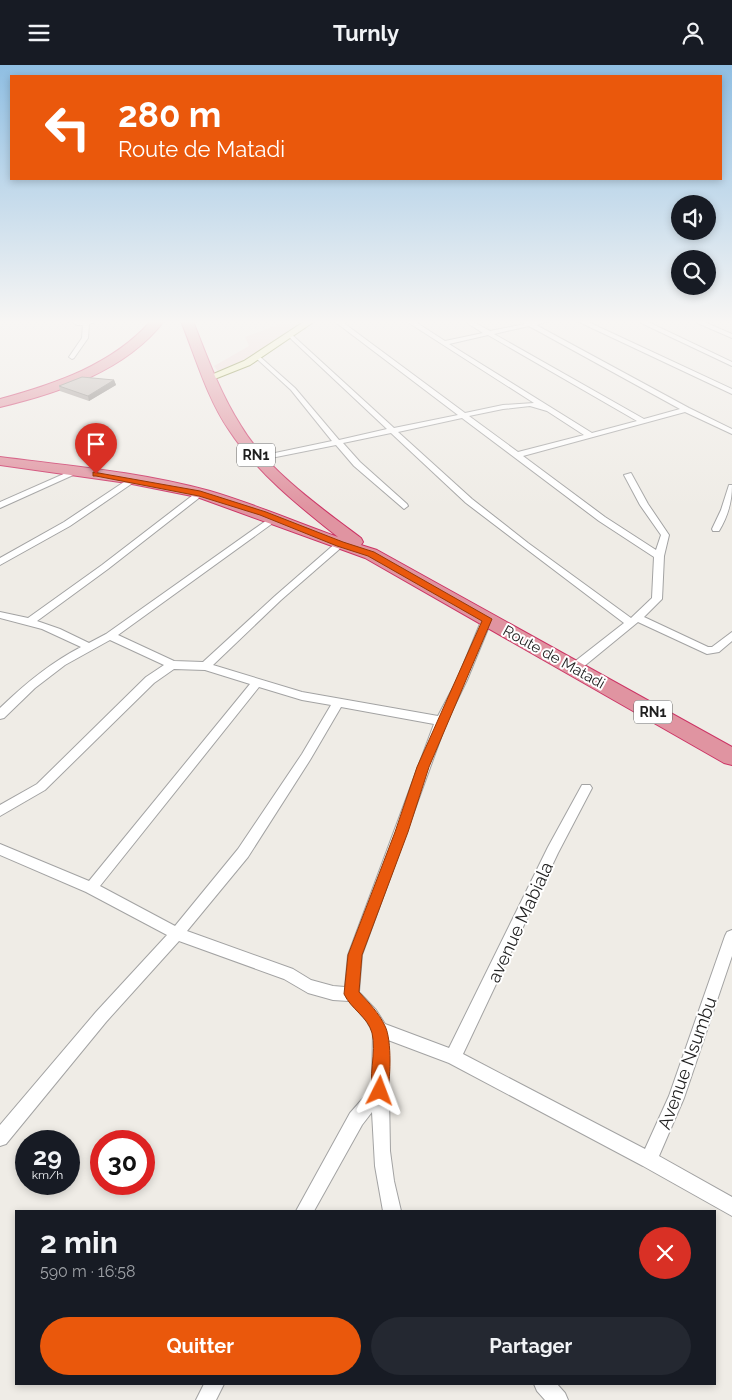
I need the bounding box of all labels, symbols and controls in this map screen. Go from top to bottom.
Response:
icon: menu [25,19,53,47]
icon: person [679,19,707,47]
text: Turnly [333,20,399,46]
text: 280 m [118,94,221,135]
icon: left [35,95,100,160]
text: Route de Matadi [118,136,285,162]
map controls [671,195,716,295]
button: sound [671,195,716,240]
button: search [671,250,716,295]
pin [75,423,117,474]
icon: arrive [82,430,110,458]
road number: RN1 [237,443,275,467]
street label: Route de Matadi [500,622,608,692]
road number: RN1 [634,701,672,724]
street label: avenue Mabiala [483,858,557,986]
street label: Avenue Nsumbu [653,994,721,1132]
position arrow [353,1064,405,1116]
speed limit sign: 30 [90,1130,155,1195]
text: 29 [33,1141,62,1171]
text: km/h [32,1168,63,1182]
text: 2 min [40,1225,118,1260]
button: close [639,1227,691,1279]
text: 590 m · 16:58 [40,1262,136,1281]
button: Quitter [40,1317,361,1375]
button: Partager [371,1317,691,1375]

